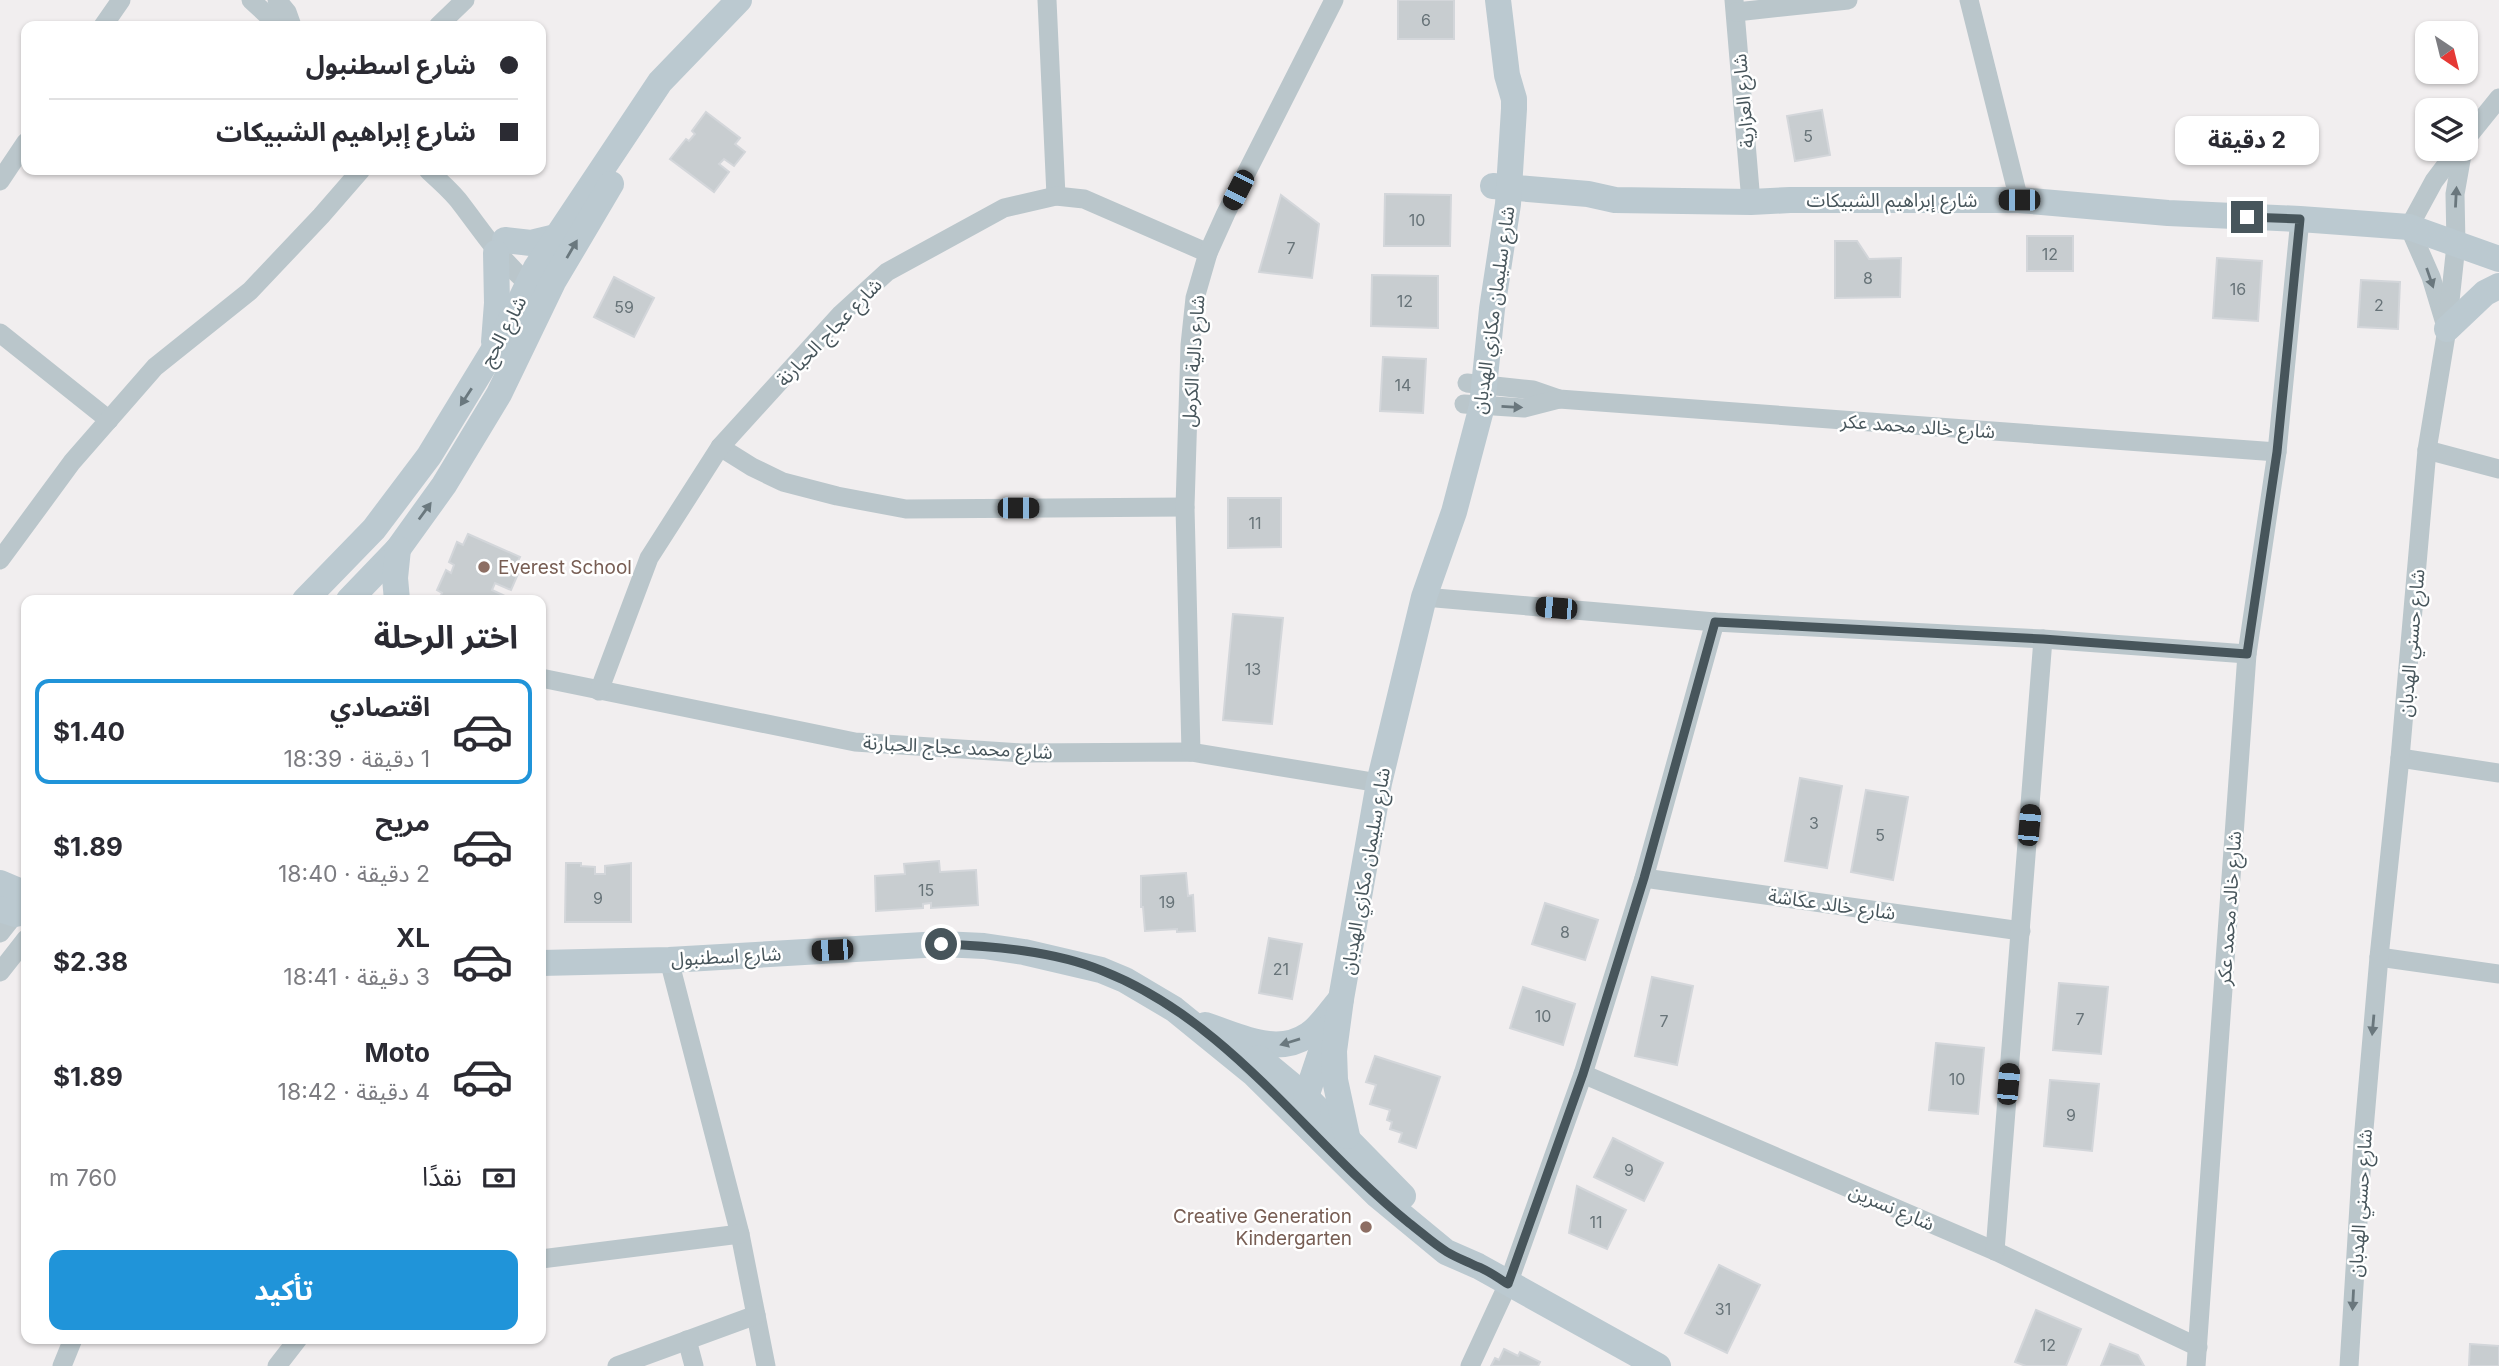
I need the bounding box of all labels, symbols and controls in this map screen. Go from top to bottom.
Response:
house number: 6 [1421,10,1431,30]
north arrow [2415,21,2478,84]
map controls [2415,21,2478,161]
text: شارع اسطنبول [306,49,476,80]
street label: شارع العزارية [1728,53,1761,149]
button: layers [2415,98,2478,161]
text: شارع إبراهيم الشبيكات [216,116,476,147]
callout: 2 دقيقة [2175,116,2319,164]
house number: 5 [1803,126,1813,146]
text: 2 دقيقة [2208,126,2286,154]
car [1220,167,1257,213]
one-way arrow [2450,185,2461,207]
street label: شارع إبراهيم الشبيكات [1807,189,1977,215]
car [1999,190,2041,211]
route end [2231,201,2263,233]
street label: شارع سليمان مكازي الهدبان [1468,205,1523,416]
house number: 10 [1409,210,1425,230]
house number: 7 [1286,238,1296,258]
one-way arrow [566,240,579,259]
house number: 12 [2042,244,2058,264]
one-way arrow [2425,267,2436,288]
house number: 8 [1863,268,1873,288]
street label: شارع عجاج الحبارنة [772,273,888,393]
house number: 16 [2230,279,2246,299]
house number: 12 [1397,291,1413,311]
street label: شارع الحج [475,292,534,372]
street label: شارع دالية الكرمل [1177,294,1212,428]
house number: 2 [2374,295,2384,315]
house number: 59 [614,297,634,317]
house number: 14 [1395,375,1411,395]
one-way arrow [460,387,473,407]
one-way arrow [1501,402,1523,413]
street label: شارع خالد محمد عكر [1839,410,1996,445]
car [998,498,1040,519]
one-way arrow [418,502,432,520]
house number: 11 [1248,513,1262,533]
place label: Everest School [498,556,632,579]
marker: Everest School [476,559,492,575]
street label: شارع حسني الهدبان [2394,568,2433,718]
car [1535,596,1578,620]
text: اختر الرحلة [374,617,518,656]
house number: 13 [1245,659,1261,679]
text: اقتصادي [330,691,430,722]
icon: car [451,700,514,763]
text: $1.40 [53,716,125,747]
street label: شارع محمد عجاج الحبارنة [862,731,1053,766]
text: 1 دقيقة · 18:39 [284,745,430,773]
street label: شارع سليمان مكازي الهدبان [1336,766,1398,977]
car [2017,803,2042,847]
text: مريح [375,806,430,837]
house number: 3 [1809,813,1819,833]
icon: car [451,815,514,878]
house number: 5 [1875,825,1885,845]
street label: شارع خالد محمد عكر [2213,830,2248,987]
text: $1.89 [53,831,123,862]
text: 2 دقيقة · 18:40 [278,860,430,888]
house number: 15 [918,880,934,900]
street label: شارع خالد عكاشة [1766,884,1897,927]
house number: 9 [593,888,603,908]
house number: 19 [1159,892,1175,912]
text: XL [396,922,430,953]
house number: 8 [1560,922,1570,942]
route start [925,928,957,960]
icon: car [451,930,514,993]
car [811,938,854,962]
street label: شارع اسطنبول [670,942,782,973]
text: $2.38 [53,946,128,977]
house number: 21 [1273,959,1289,979]
text: 3 دقيقة · 18:41 [283,963,430,991]
house number: 10 [1535,1006,1551,1026]
house number: 7 [2075,1009,2085,1029]
house number: 7 [1659,1011,1669,1031]
one-way arrow [2367,1014,2378,1036]
text: Moto [365,1037,430,1068]
one-way arrow [1280,1037,1301,1047]
icon: car [451,1045,514,1108]
text: $1.89 [53,1061,123,1092]
car [1996,1062,2021,1106]
house number: 10 [1949,1069,1965,1089]
text: 4 دقيقة · 18:42 [278,1078,430,1106]
house number: 9 [2066,1105,2076,1125]
street label: شارع حسني الهدبان [2344,1128,2381,1278]
icon: cash [480,1159,518,1197]
house number: 9 [1624,1160,1634,1180]
text: نقدًا [422,1161,462,1192]
text: 760 m [49,1164,117,1192]
street label: شارع نسرين [1845,1179,1938,1238]
place label: Creative Generation Kindergarten [1173,1205,1352,1250]
house number: 11 [1589,1212,1603,1232]
marker: Creative Generation Kindergarten [1358,1219,1374,1235]
button: تأكيد [49,1250,518,1330]
one-way arrow [2348,1290,2359,1312]
house number: 31 [1715,1299,1731,1319]
house number: 12 [2040,1335,2056,1355]

